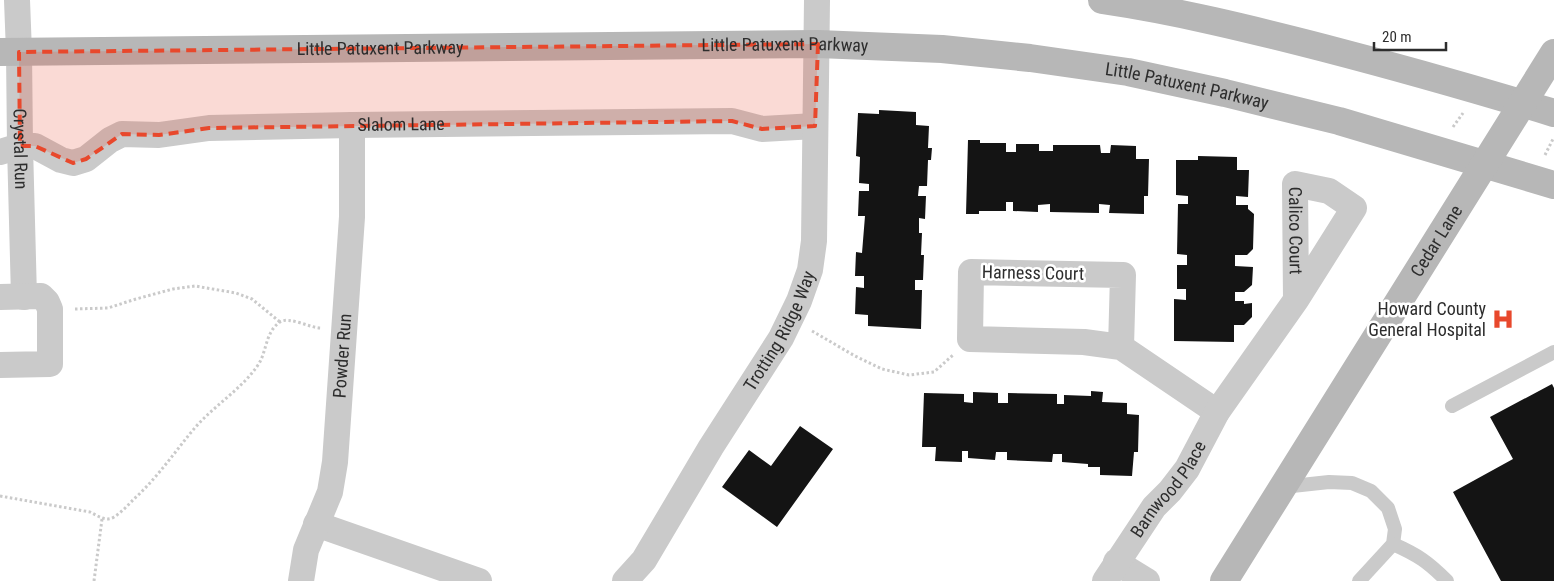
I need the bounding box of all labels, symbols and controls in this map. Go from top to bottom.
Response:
scale bar [1374,20,1446,52]
text: 20 m [1382,28,1412,46]
street label: Little Patuxent Parkway [701,33,869,56]
street label: Little Patuxent Parkway [296,36,464,59]
street label: Little Patuxent Parkway [1104,58,1271,113]
street label: Crystal Run [10,108,32,190]
street label: Slalom Lane [357,113,445,135]
street label: Calico Court [1285,187,1307,275]
street label: Cedar Lane [1406,201,1466,280]
street label: Harness Court [982,261,1084,284]
street label: Trotting Ridge Way [739,267,819,395]
place label: Howard County General Hospital [1368,298,1486,340]
hospital icon: Howard County General Hospital [1490,306,1516,332]
street label: Powder Run [328,313,355,399]
street label: Barnwood Place [1126,437,1210,541]

